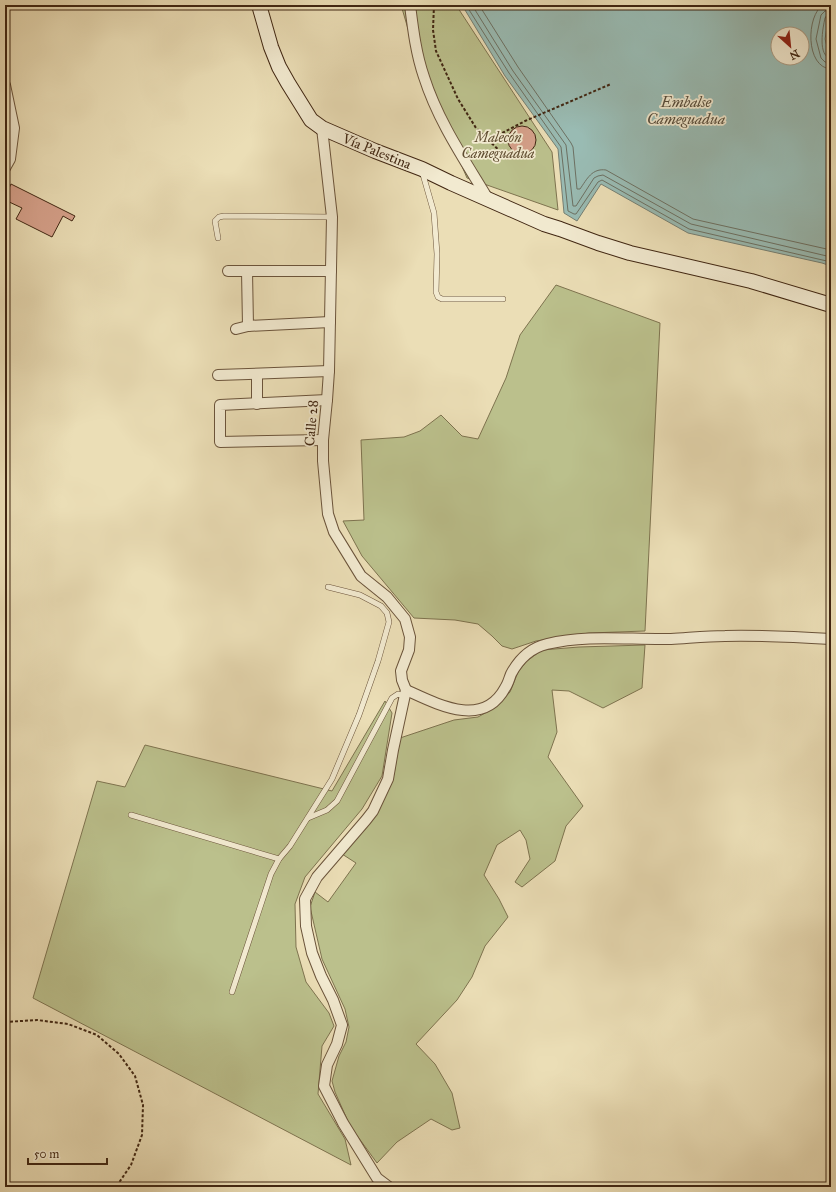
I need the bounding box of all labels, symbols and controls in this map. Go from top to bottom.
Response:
north arrow [770,26,810,66]
text: N [787,47,801,63]
water label: Embalse Cameguadua [647,93,725,128]
park label: Malecón Cameguadua [461,129,535,162]
street label: Vía Palestina [339,130,414,173]
street label: Calle 28 [301,399,322,447]
scale bar [28,1140,107,1166]
text: 50 m [34,1147,59,1161]

